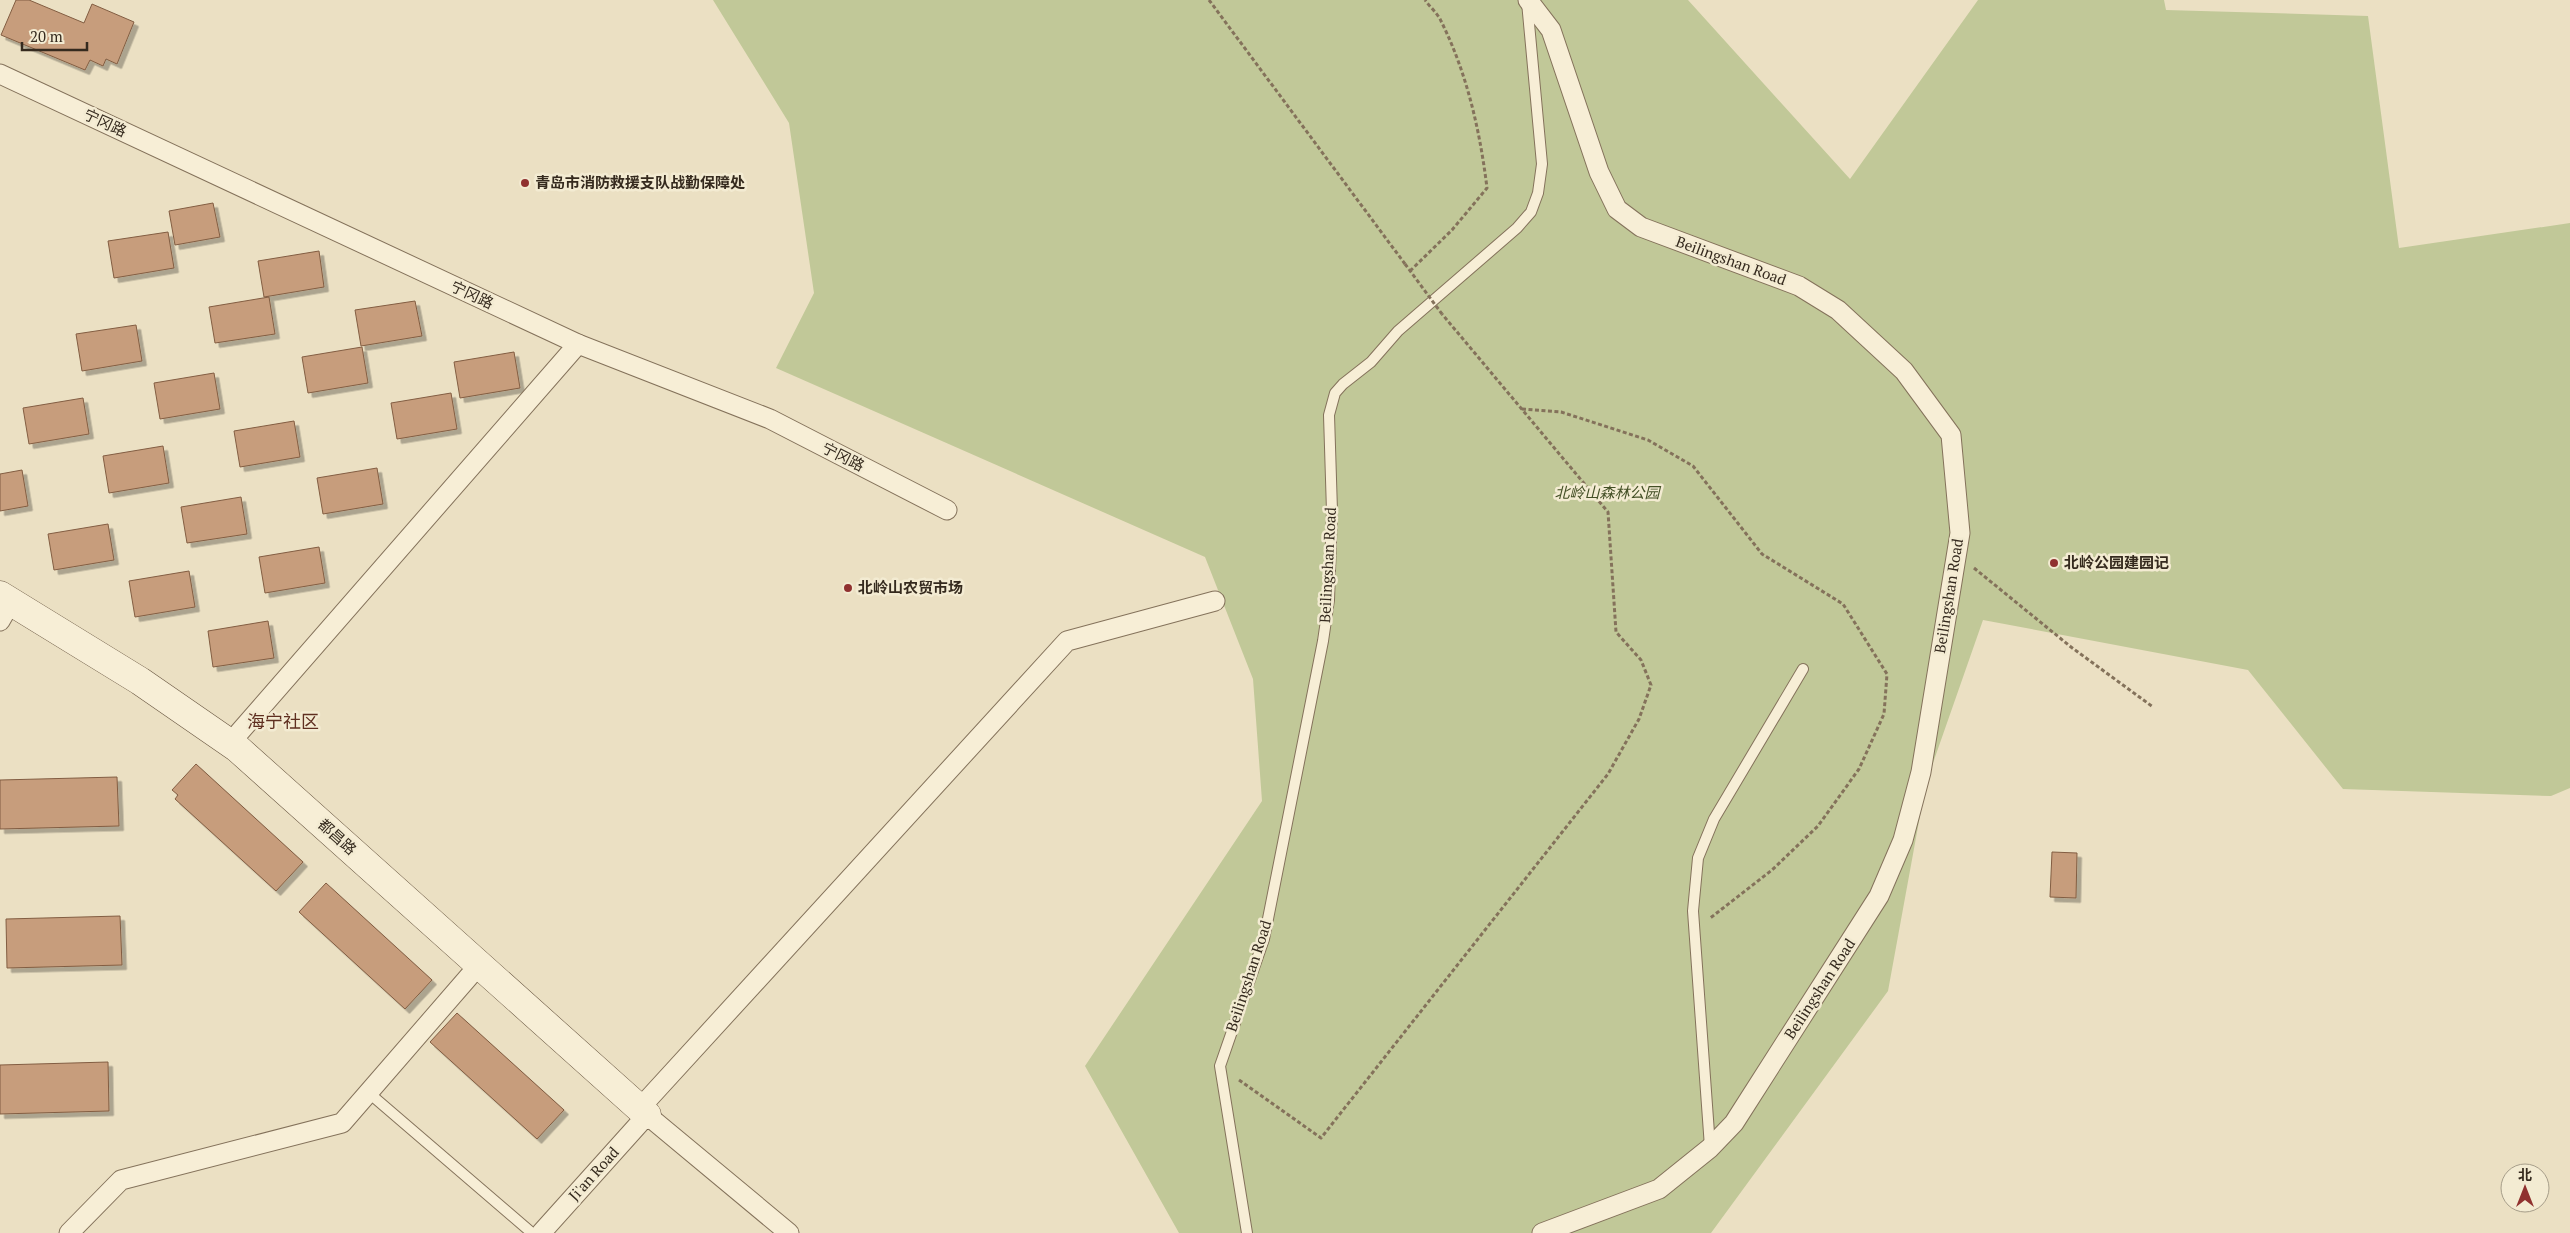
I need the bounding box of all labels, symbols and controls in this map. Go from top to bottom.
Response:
scale bar [22,20,88,52]
text: 20 m [30,26,63,46]
street label: 宁冈路 [81,104,130,141]
place label: 青岛市消防救援支队战勤保障处 [535,172,745,192]
marker: 青岛市消防救援支队战勤保障处 [519,177,531,189]
street label: Beilingshan Road [1673,231,1789,289]
street label: 宁冈路 [448,276,497,313]
street label: 宁冈路 [819,437,868,475]
park label: 北岭山森林公园 [1554,482,1661,502]
street label: Beilingshan Road [1314,506,1340,623]
street label: Beilingshan Road [1929,537,1967,655]
place label: 北岭公园建园记 [2064,552,2169,572]
marker: 北岭公园建园记 [2048,557,2060,569]
place label: 北岭山农贸市场 [858,577,963,597]
marker: 北岭山农贸市场 [842,582,854,594]
district label: 海宁社区 [247,709,319,733]
street label: 都昌路 [314,814,361,859]
street label: Beilingshan Road [1221,917,1275,1034]
street label: Beilingshan Road [1779,934,1859,1043]
street label: Ji'an Road [564,1142,623,1205]
north arrow [2500,1163,2550,1213]
text: 北 [2518,1165,2532,1184]

